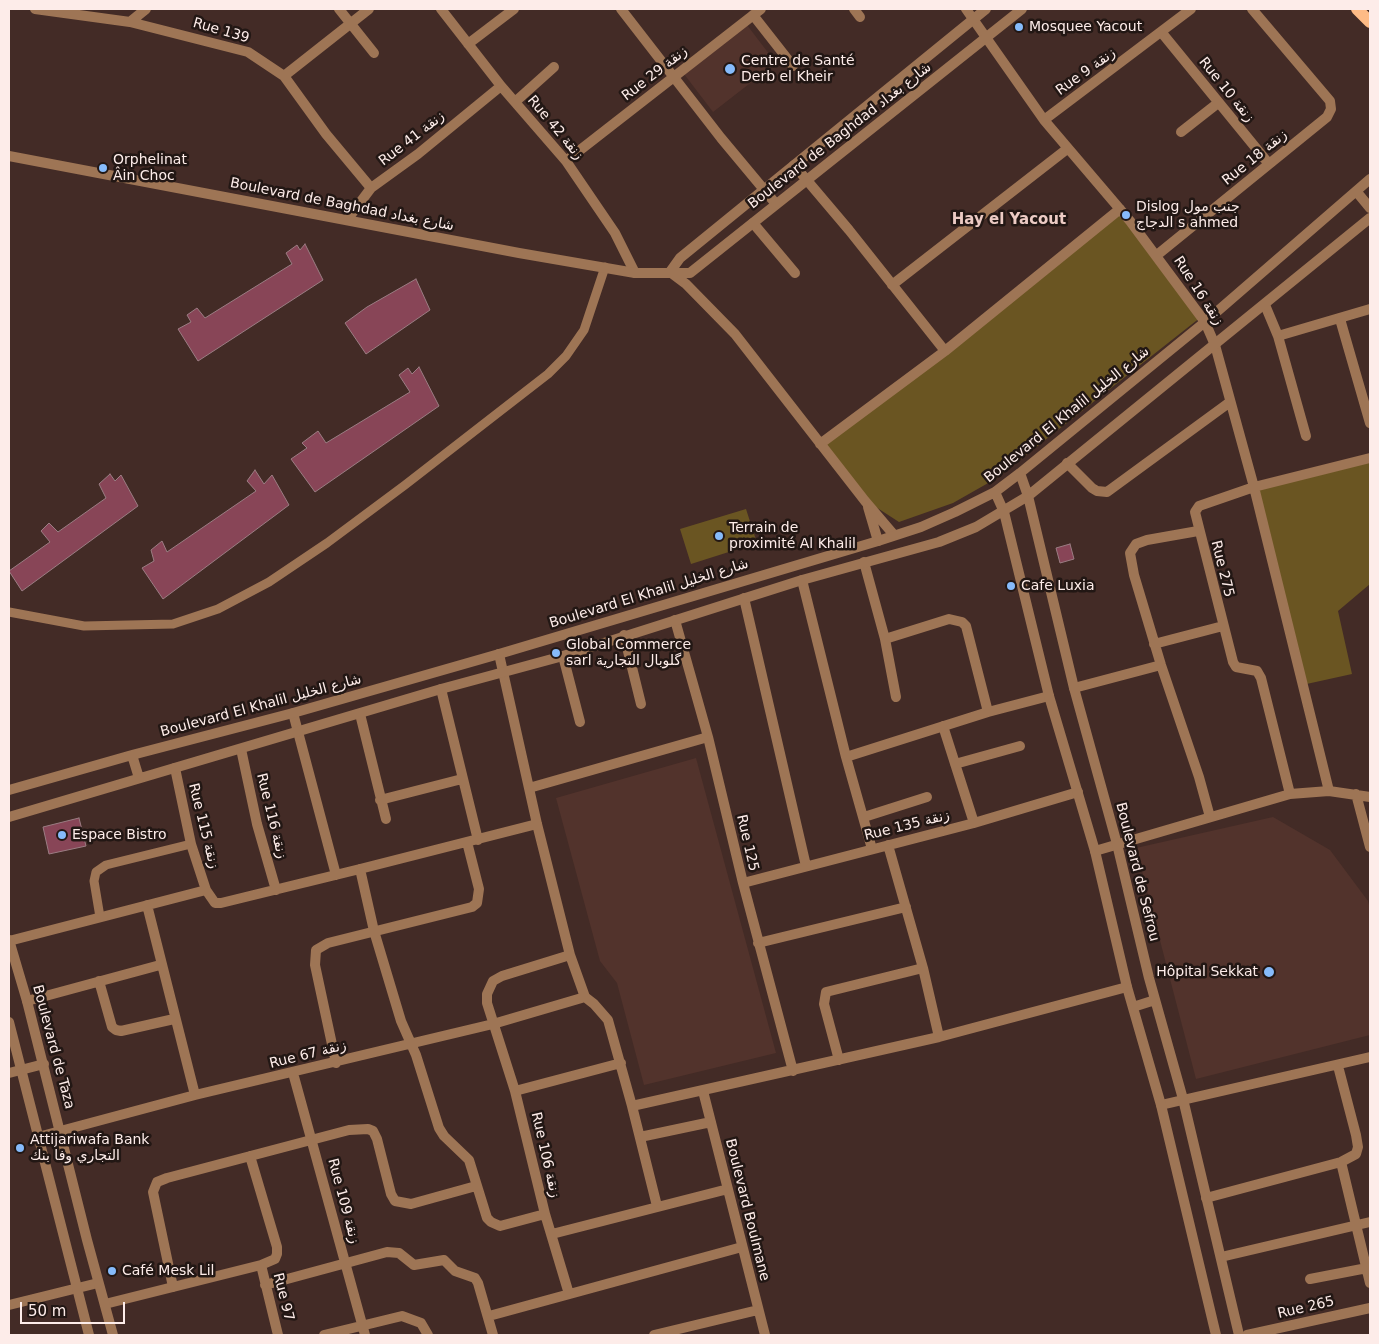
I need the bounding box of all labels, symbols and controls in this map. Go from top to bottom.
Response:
street label: Rue 139 [191,15,251,47]
place label: Mosquee Yacout [1029,19,1142,35]
marker: Mosquee Yacout [1013,21,1025,33]
street label: Rue 29 زنقة [619,43,691,105]
street label: Rue 9 زنقة [1053,45,1119,99]
place label: Centre de Santé Derb el Kheir [741,53,855,85]
street label: Rue 10 زنقة [1195,54,1257,126]
street label: Boulevard de Baghdad شارع بغداد [745,59,935,213]
marker: Centre de Santé Derb el Kheir [723,62,737,76]
street label: Rue 42 زنقة [523,93,587,163]
street label: Rue 41 زنقة [376,108,448,170]
street label: Rue 18 زنقة [1219,127,1291,189]
place label: Orphelinat Âin Choc [113,152,187,184]
marker: Orphelinat Âin Choc [97,162,109,174]
street label: Boulevard de Baghdad شارع بغداد [229,175,455,235]
place label: Dislog جنب مول الدجاج s ahmed [1136,199,1240,232]
marker: Dislog جنب مول الدجاج s ahmed [1120,209,1132,221]
district label: Hay el Yacout [952,211,1066,229]
street label: Rue 16 زنقة [1170,253,1226,329]
street label: Boulevard El Khalil شارع الخليل [981,343,1153,487]
place label: Terrain de proximité Al Khalil [729,520,856,552]
marker: Terrain de proximité Al Khalil [713,530,725,542]
street label: Rue 275 [1207,539,1237,599]
street label: Boulevard El Khalil شارع الخليل [547,556,751,632]
place label: Cafe Luxia [1021,578,1095,594]
marker: Cafe Luxia [1005,580,1017,592]
place label: Global Commerce sarl گلوبال التجارية [566,637,691,670]
marker: Global Commerce sarl گلوبال التجارية [550,647,562,659]
street label: Boulevard El Khalil شارع الخليل [159,671,363,741]
street label: Rue 116 زنقة [252,772,290,860]
street label: Rue 115 زنقة [184,782,222,870]
street label: Boulevard de Sefrou [1112,801,1162,943]
street label: Rue 135 زنقة [863,807,951,845]
street label: Rue 125 [732,813,762,873]
place label: Espace Bistro [72,827,167,843]
marker: Espace Bistro [56,829,68,841]
place label: Hôpital Sekkat [1156,964,1258,980]
marker: Hôpital Sekkat [1262,965,1276,979]
street label: Boulevard de Taza [28,983,78,1111]
street label: Rue 67 زنقة [268,1037,348,1073]
street label: Rue 106 زنقة [527,1111,563,1199]
place label: Attijariwafa Bank التجاري وفا بنك [30,1132,149,1164]
street label: Boulevard Boulmane [721,1137,773,1283]
marker: Attijariwafa Bank التجاري وفا بنك [14,1142,26,1154]
street label: Rue 109 زنقة [324,1157,362,1245]
place label: Café Mesk Lil [122,1263,214,1279]
marker: Café Mesk Lil [106,1265,118,1277]
street label: Rue 97 [269,1271,297,1323]
scale bar [22,1292,128,1324]
street label: Rue 265 [1276,1293,1336,1323]
text: 50 m [28,1302,66,1320]

